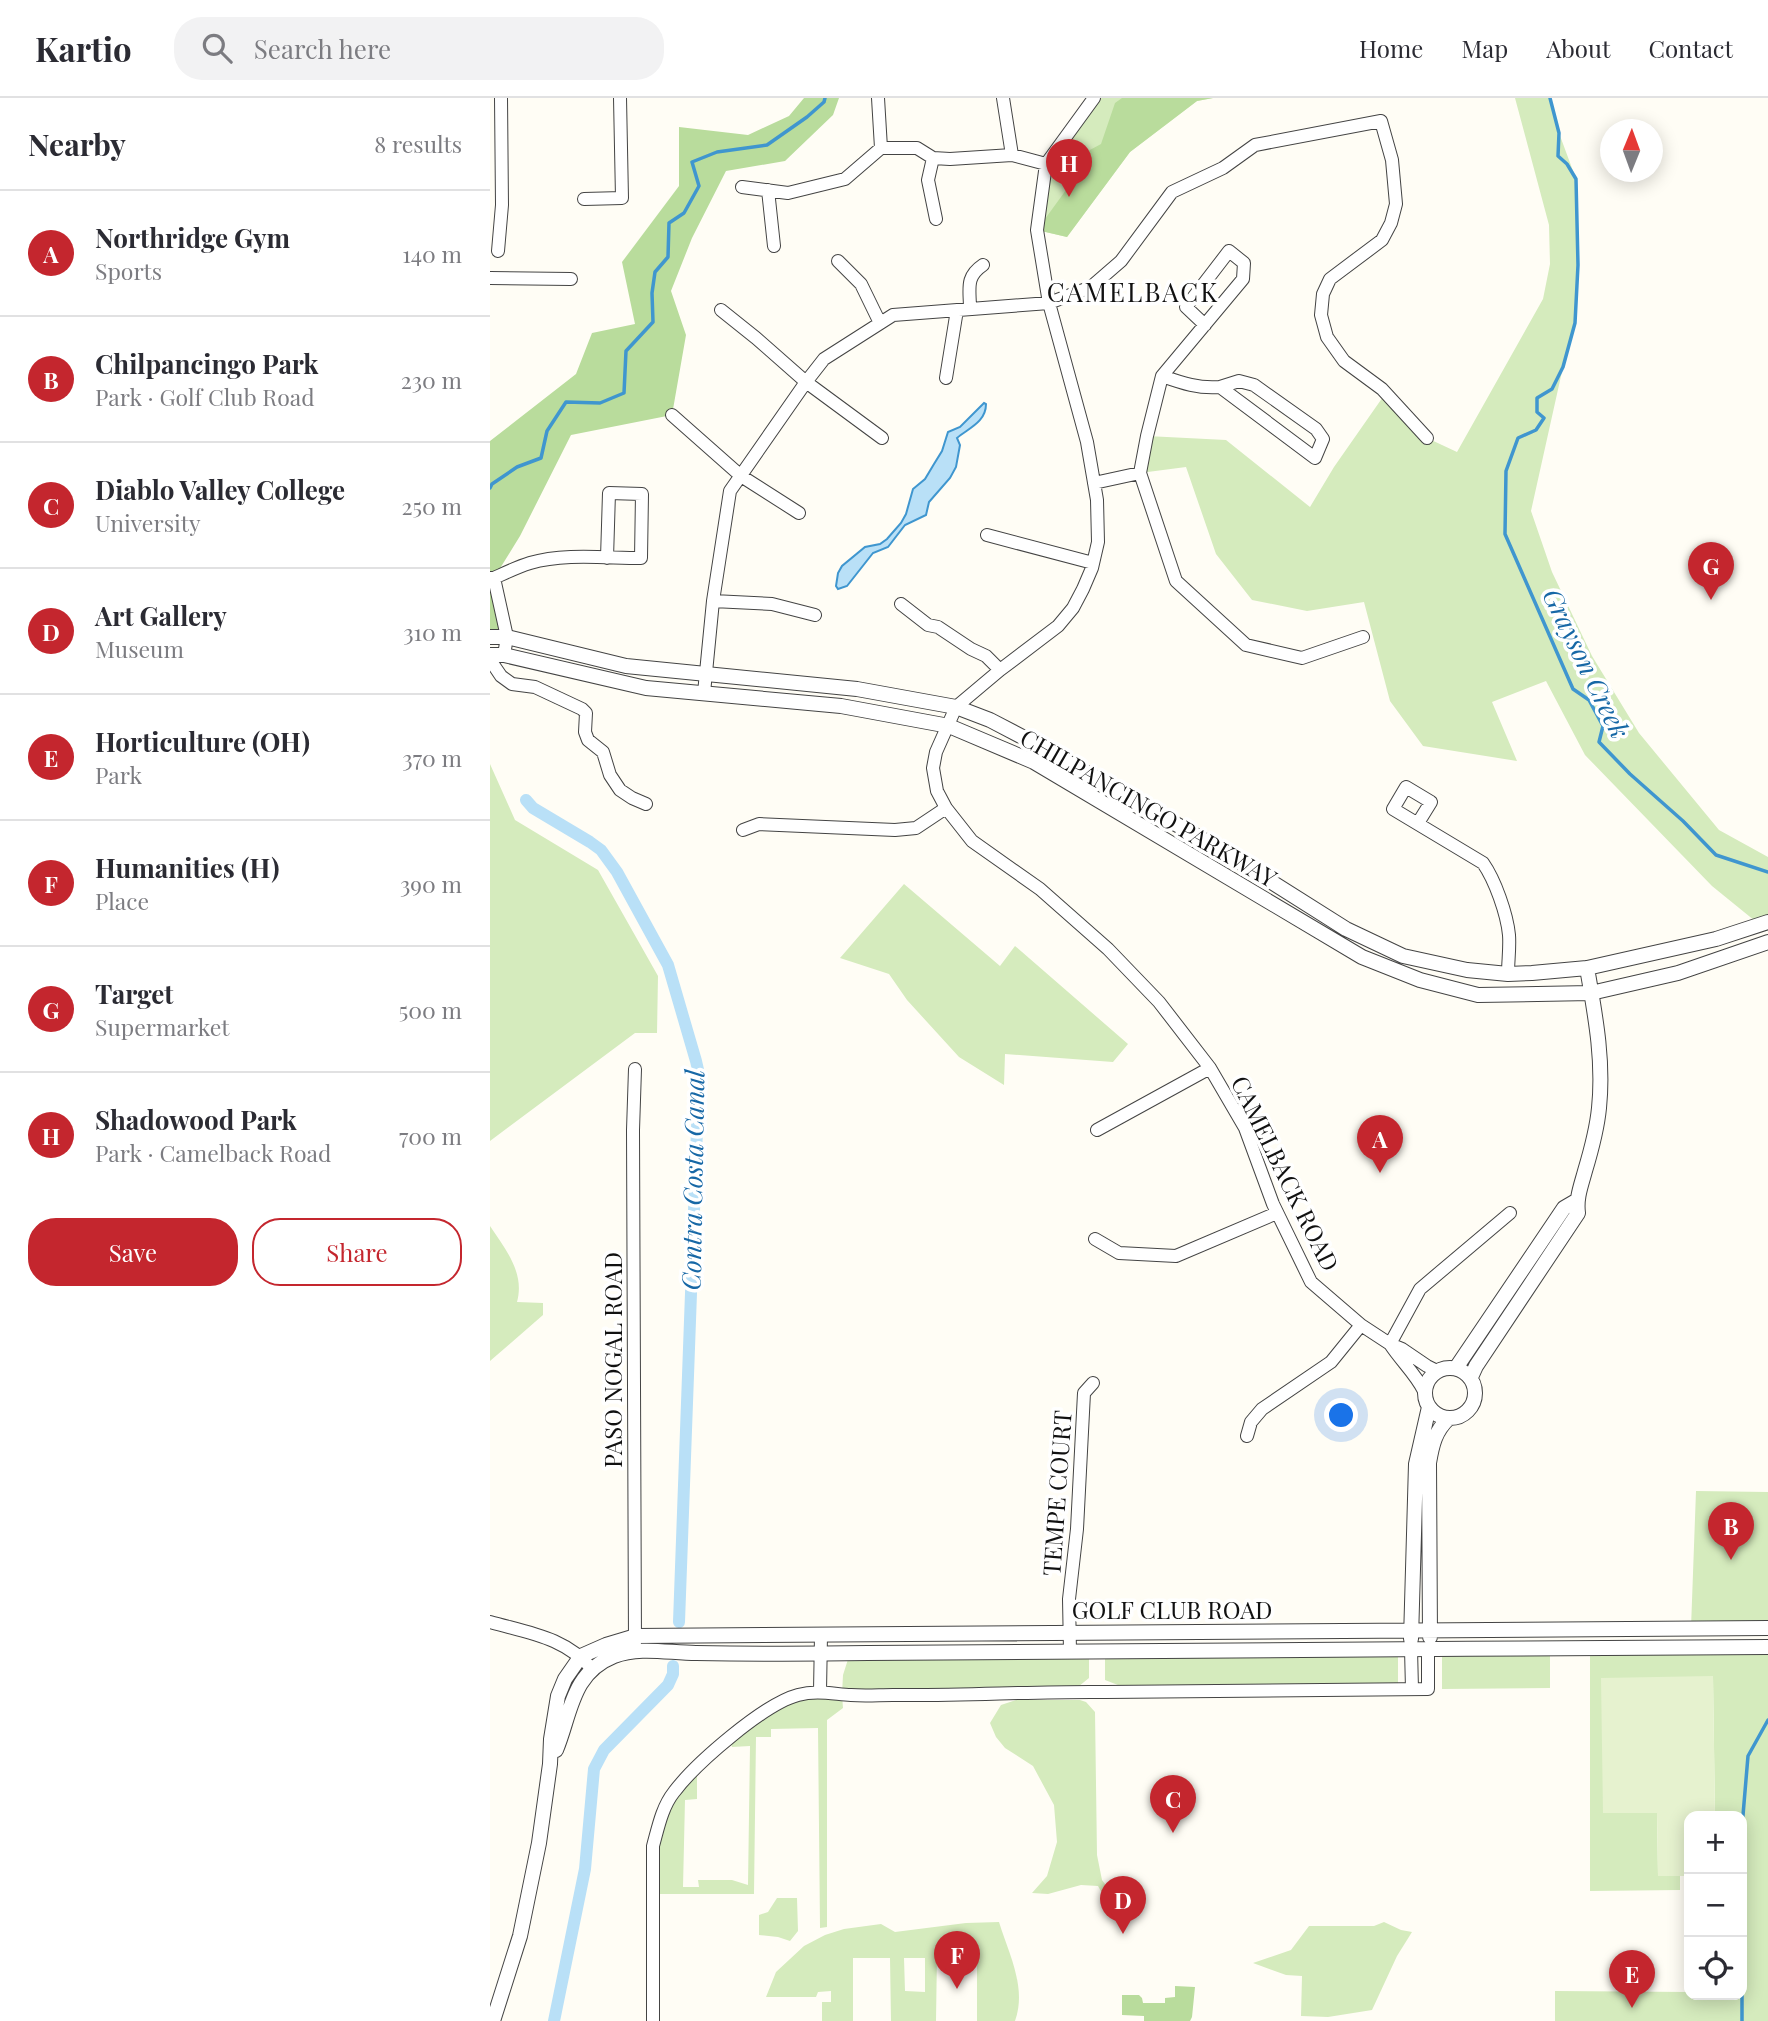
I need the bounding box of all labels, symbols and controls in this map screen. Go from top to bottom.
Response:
search box [174,17,664,80]
text: Kartio [35,26,132,70]
icon: search [198,29,236,67]
text: Search here [254,31,391,66]
text: Home [1359,32,1423,64]
text: Map [1461,32,1508,64]
text: About [1546,32,1610,64]
text: Contact [1648,32,1733,64]
north arrow [1600,119,1663,182]
text: Nearby [28,124,126,164]
text: 8 results [374,128,462,159]
pin: H [1046,139,1092,197]
text: Northridge Gym [95,220,290,255]
text: A [43,238,59,269]
text: 140 m [402,238,462,269]
text: Sports [95,255,162,286]
district label: CAMELBACK [1047,274,1219,309]
text: Chilpancingo Park [95,346,319,381]
text: B [43,364,59,395]
text: 230 m [401,364,462,395]
text: Park · Golf Club Road [95,381,315,412]
text: Diablo Valley College [95,472,345,507]
text: C [43,490,59,521]
text: 250 m [401,490,462,521]
text: University [95,507,200,538]
pin: G [1688,542,1734,600]
water label: Grayson Creek [1536,582,1638,744]
text: Art Gallery [95,598,227,633]
text: D [42,616,60,647]
text: 310 m [403,616,462,647]
text: Museum [95,633,184,664]
street label: CHILPANCINGO PARKWAY [1015,720,1284,894]
text: Horticulture (OH) [95,724,310,759]
text: E [44,742,58,773]
text: 370 m [402,742,462,773]
text: Park [95,759,142,790]
text: Humanities (H) [95,850,280,885]
text: F [44,868,58,899]
text: 390 m [400,868,462,899]
text: Place [95,885,149,916]
text: Target [95,976,174,1011]
text: G [43,994,59,1025]
text: 500 m [399,994,462,1025]
text: Supermarket [95,1011,229,1042]
water label: Contra Costa Canal [673,1068,711,1291]
street label: CAMELBACK ROAD [1225,1070,1347,1276]
text: Shadowood Park [95,1102,297,1137]
pin: A [1357,1115,1403,1173]
text: H [42,1120,60,1151]
text: 700 m [399,1120,462,1151]
text: Park · Camelback Road [95,1137,331,1168]
button: Save [28,1218,238,1286]
button: Share [252,1218,462,1286]
street label: PASO NOGAL ROAD [596,1252,628,1468]
your location [1324,1398,1358,1432]
street label: TEMPE COURT [1034,1409,1078,1577]
pin: B [1708,1502,1754,1560]
street label: GOLF CLUB ROAD [1072,1593,1272,1625]
pin: C [1150,1775,1196,1833]
map controls [1684,1811,1747,2000]
button: + [1684,1811,1747,1874]
button: − [1684,1874,1747,1937]
pin: D [1100,1876,1146,1934]
pin: F [934,1931,980,1989]
button: locate [1684,1937,1747,2000]
pin: E [1609,1950,1655,2008]

